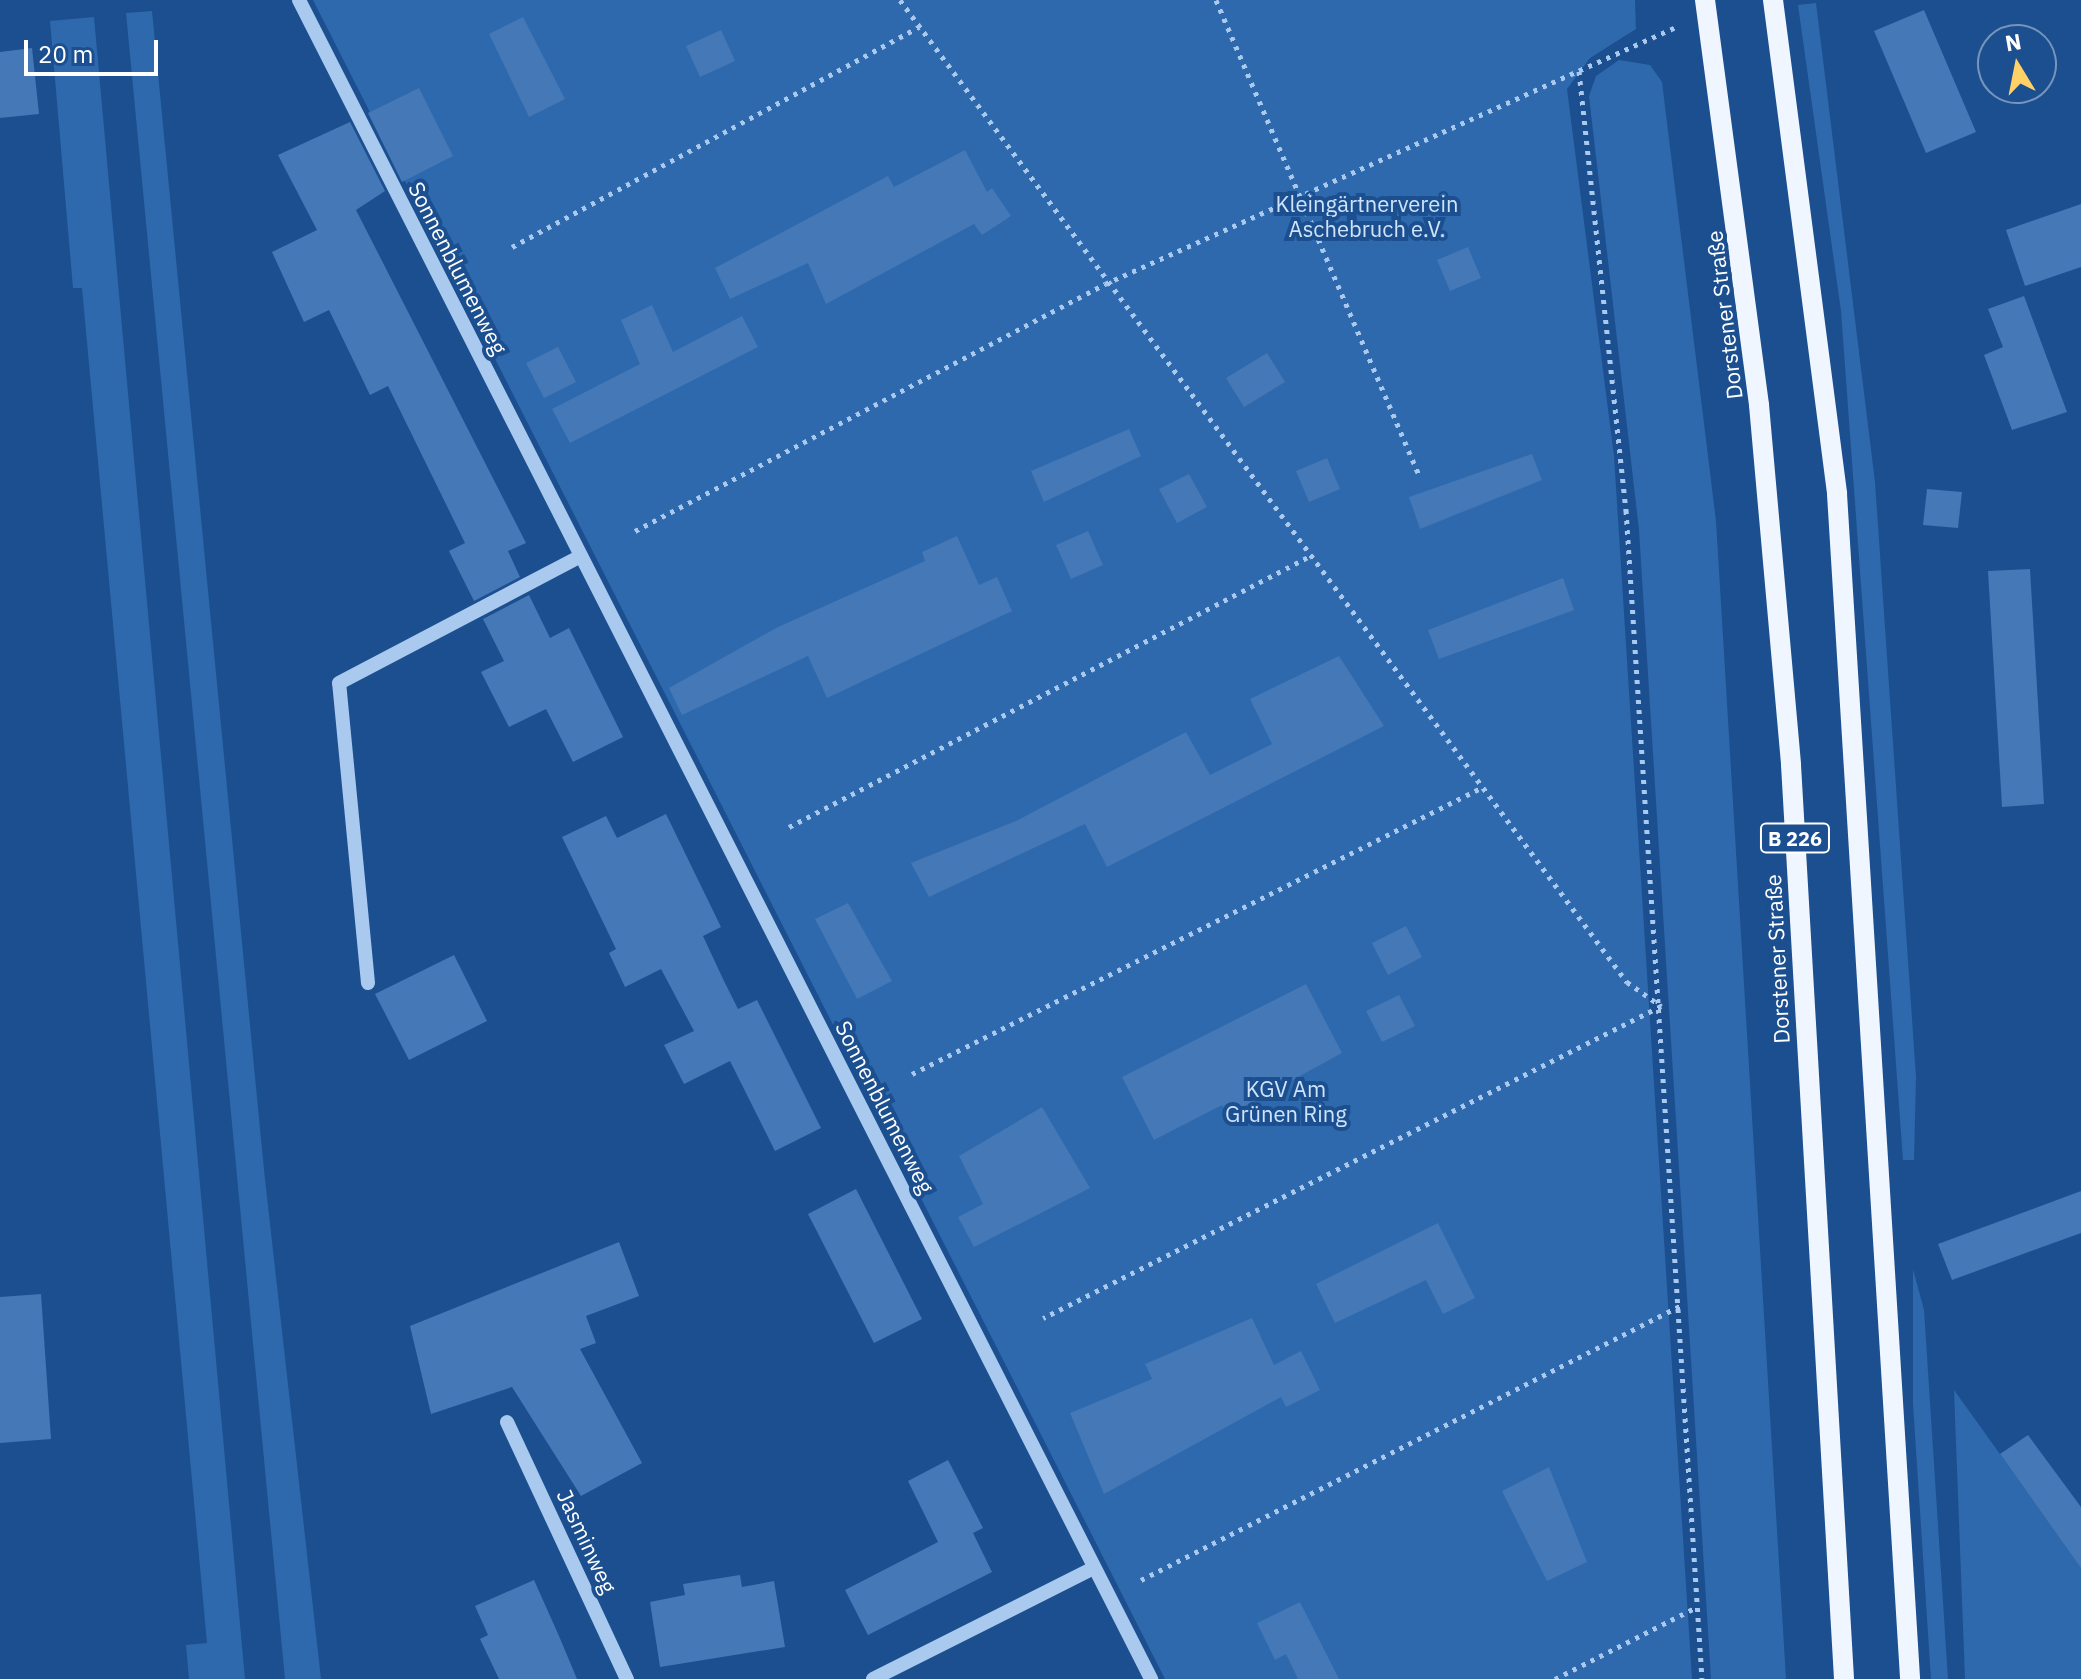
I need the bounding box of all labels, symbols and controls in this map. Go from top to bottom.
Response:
scale bar [28,24,162,74]
north arrow [1977,24,2057,104]
text: N [2003,26,2023,58]
text: 20 m [38,38,93,70]
street label: Sonnenblumenweg [403,177,513,359]
park label: Kleingärtnerverein Aschebruch e.V. [1276,190,1458,242]
street label: Dorstener Straße [1701,229,1747,401]
road number: B 226 [1759,822,1831,854]
street label: Dorstener Straße [1759,874,1795,1044]
street label: Sonnenblumenweg [830,1016,940,1198]
park label: KGV Am Grünen Ring [1225,1075,1347,1126]
street label: Jasminweg [552,1485,622,1597]

